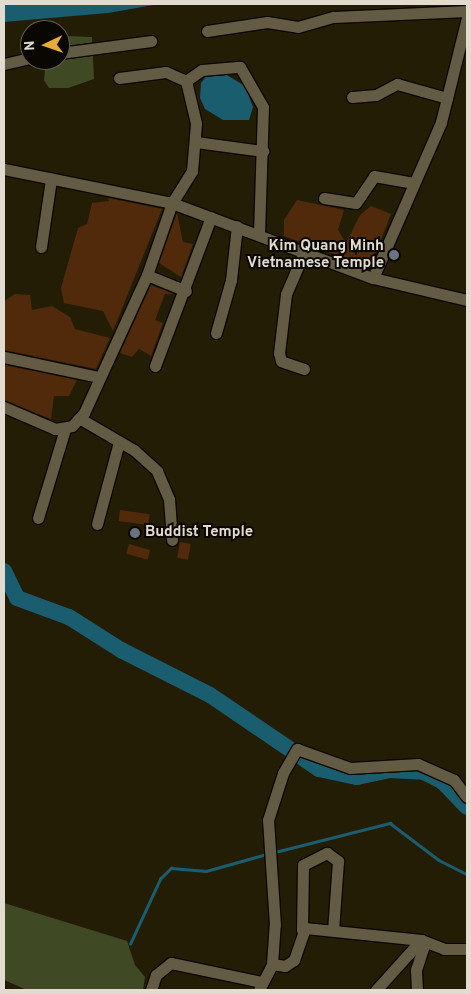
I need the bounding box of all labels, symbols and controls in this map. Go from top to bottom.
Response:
north arrow [20,20,70,70]
text: N [22,40,39,51]
place label: Kim Quang Minh Vietnamese Temple [247,237,384,272]
marker: Kim Quang Minh Vietnamese Temple [388,249,400,261]
place label: Buddist Temple [145,524,253,542]
marker: Buddist Temple [129,527,141,539]

